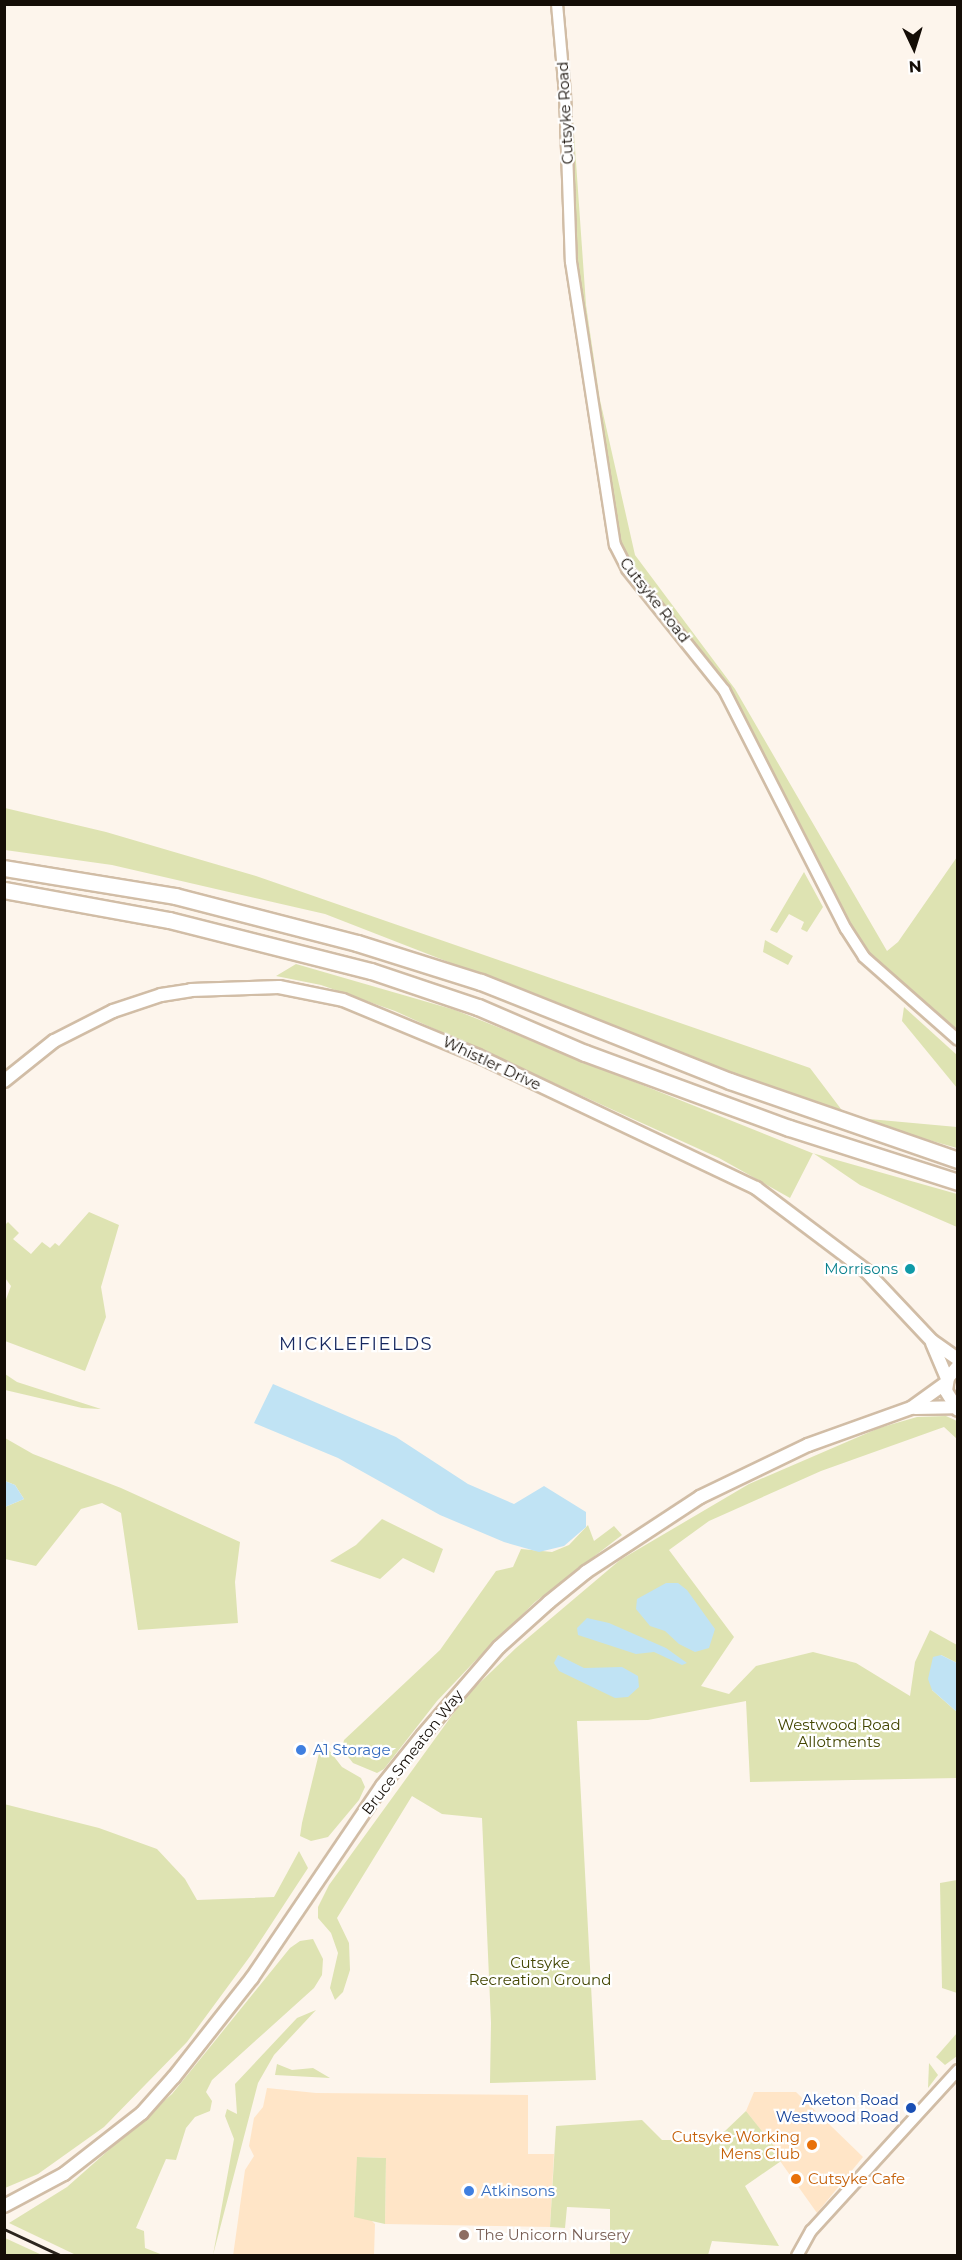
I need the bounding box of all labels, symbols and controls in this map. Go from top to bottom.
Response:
north arrow [884,18,944,78]
text: N [908,57,922,76]
street label: Cutsyke Road [553,61,577,165]
street label: Cutsyke Road [616,554,694,646]
street label: Whistler Drive [440,1032,544,1094]
place label: Morrisons [824,1260,898,1278]
marker: Morrisons [903,1262,917,1276]
district label: MICKLEFIELDS [279,1333,433,1355]
street label: Bruce Smeaton Way [358,1686,466,1818]
park label: Westwood Road Allotments [777,1715,901,1750]
place label: A1 Storage [313,1741,391,1759]
marker: A1 Storage [294,1743,308,1757]
park label: Cutsyke Recreation Ground [469,1953,611,1988]
place label: Aketon Road Westwood Road [776,2090,899,2125]
marker: Aketon Road Westwood Road [904,2101,918,2115]
place label: Cutsyke Working Mens Club [672,2127,800,2162]
marker: Cutsyke Working Mens Club [805,2138,819,2152]
place label: Cutsyke Cafe [808,2170,905,2188]
marker: Cutsyke Cafe [789,2172,803,2186]
place label: Atkinsons [481,2182,555,2200]
marker: Atkinsons [462,2184,476,2198]
place label: The Unicorn Nursery [476,2226,630,2244]
marker: The Unicorn Nursery [457,2228,471,2242]

